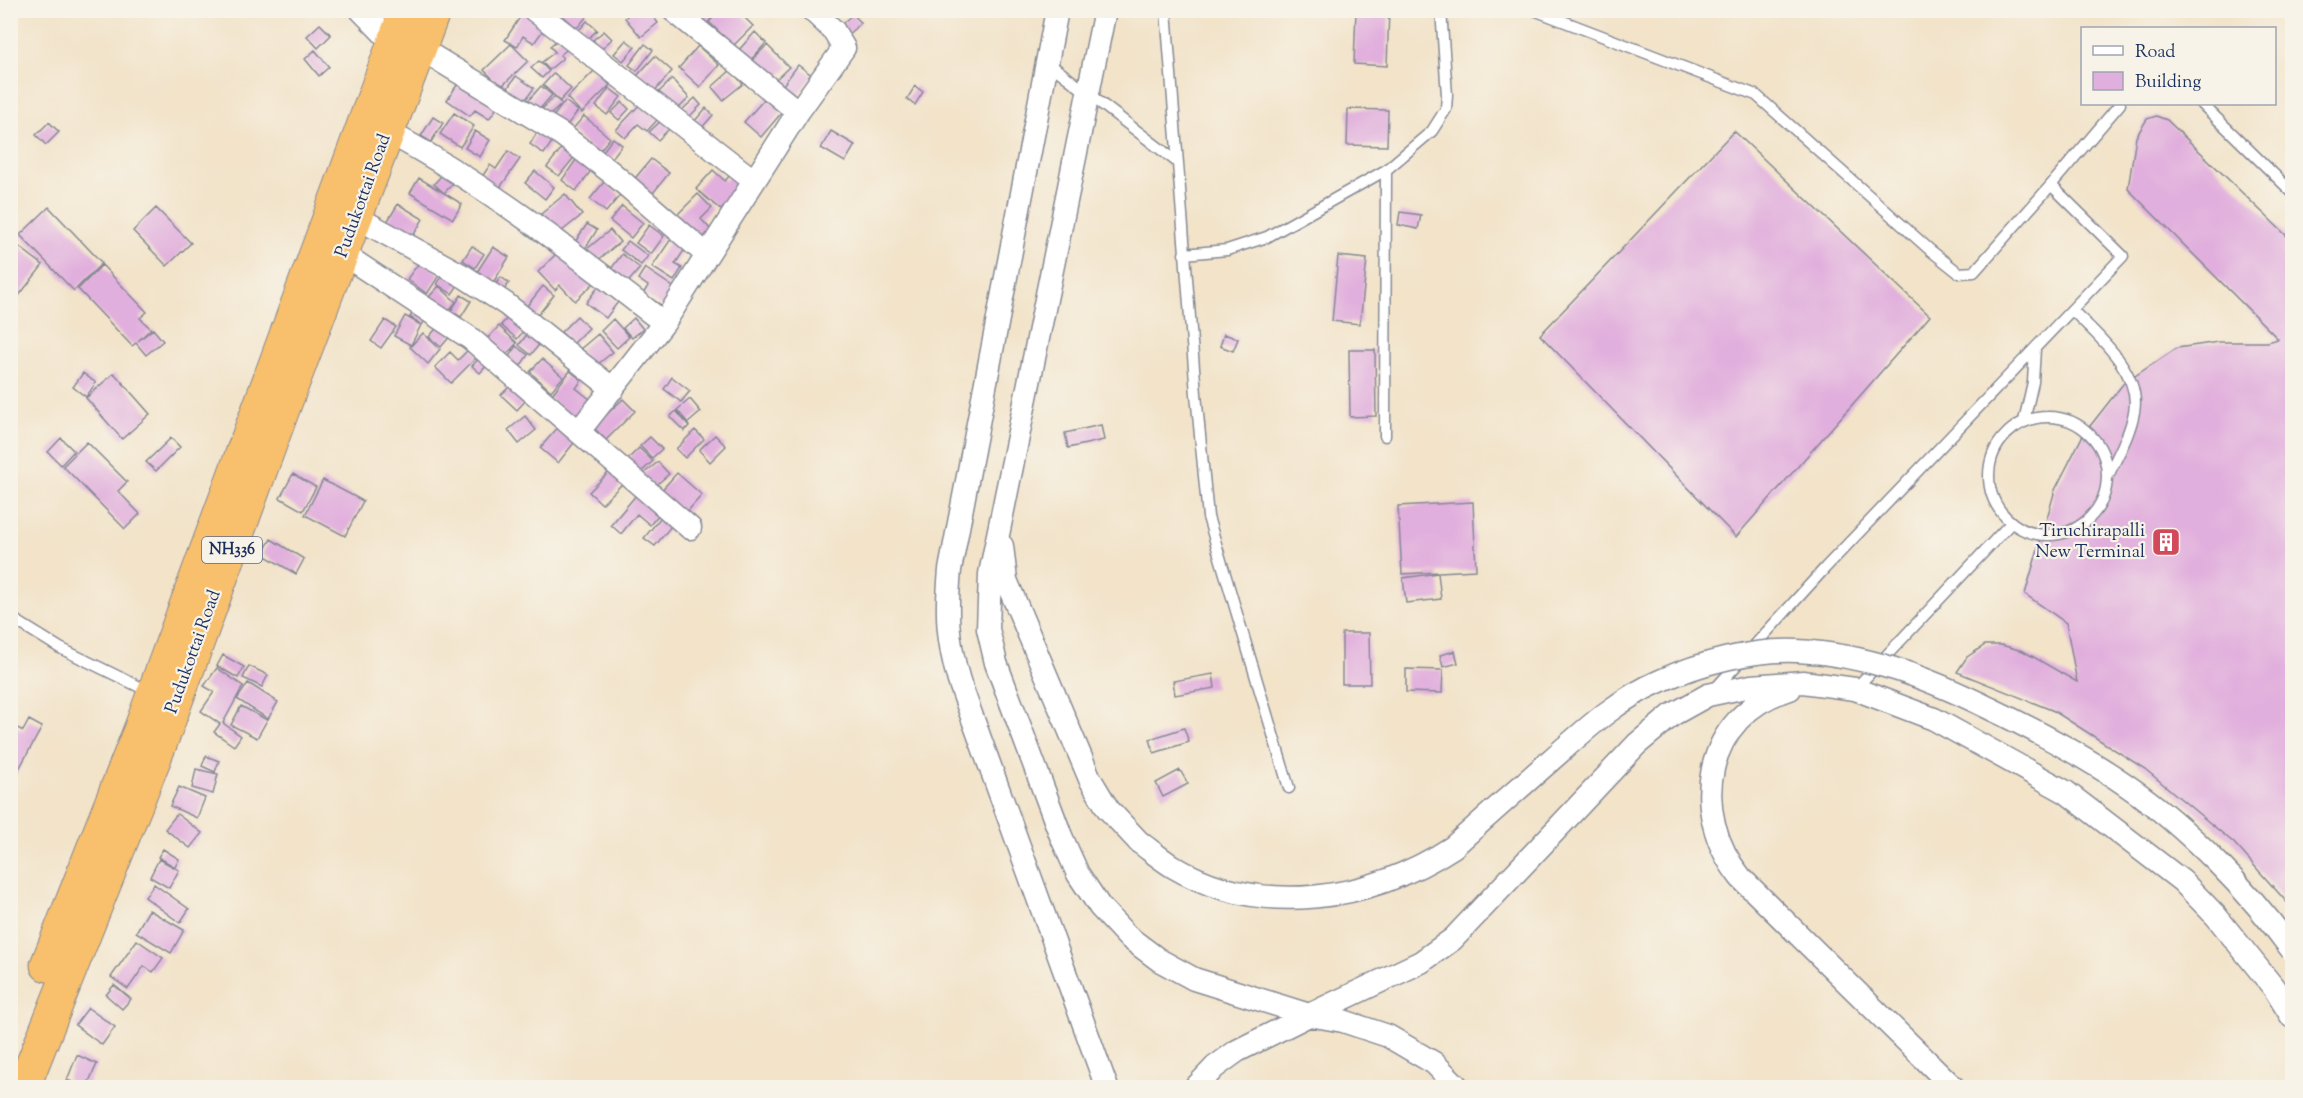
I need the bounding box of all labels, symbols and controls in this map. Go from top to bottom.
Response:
legend [2081,27,2276,105]
text: Road [2135,40,2175,66]
text: Building [2135,70,2201,96]
street label: Pudukottai Road [330,131,398,261]
place label: Tiruchirapalli New Terminal [2035,519,2145,566]
building icon: Tiruchirapalli New Terminal [2150,526,2182,558]
road number: NH336 [202,537,262,563]
street label: Pudukottai Road [160,587,228,717]

